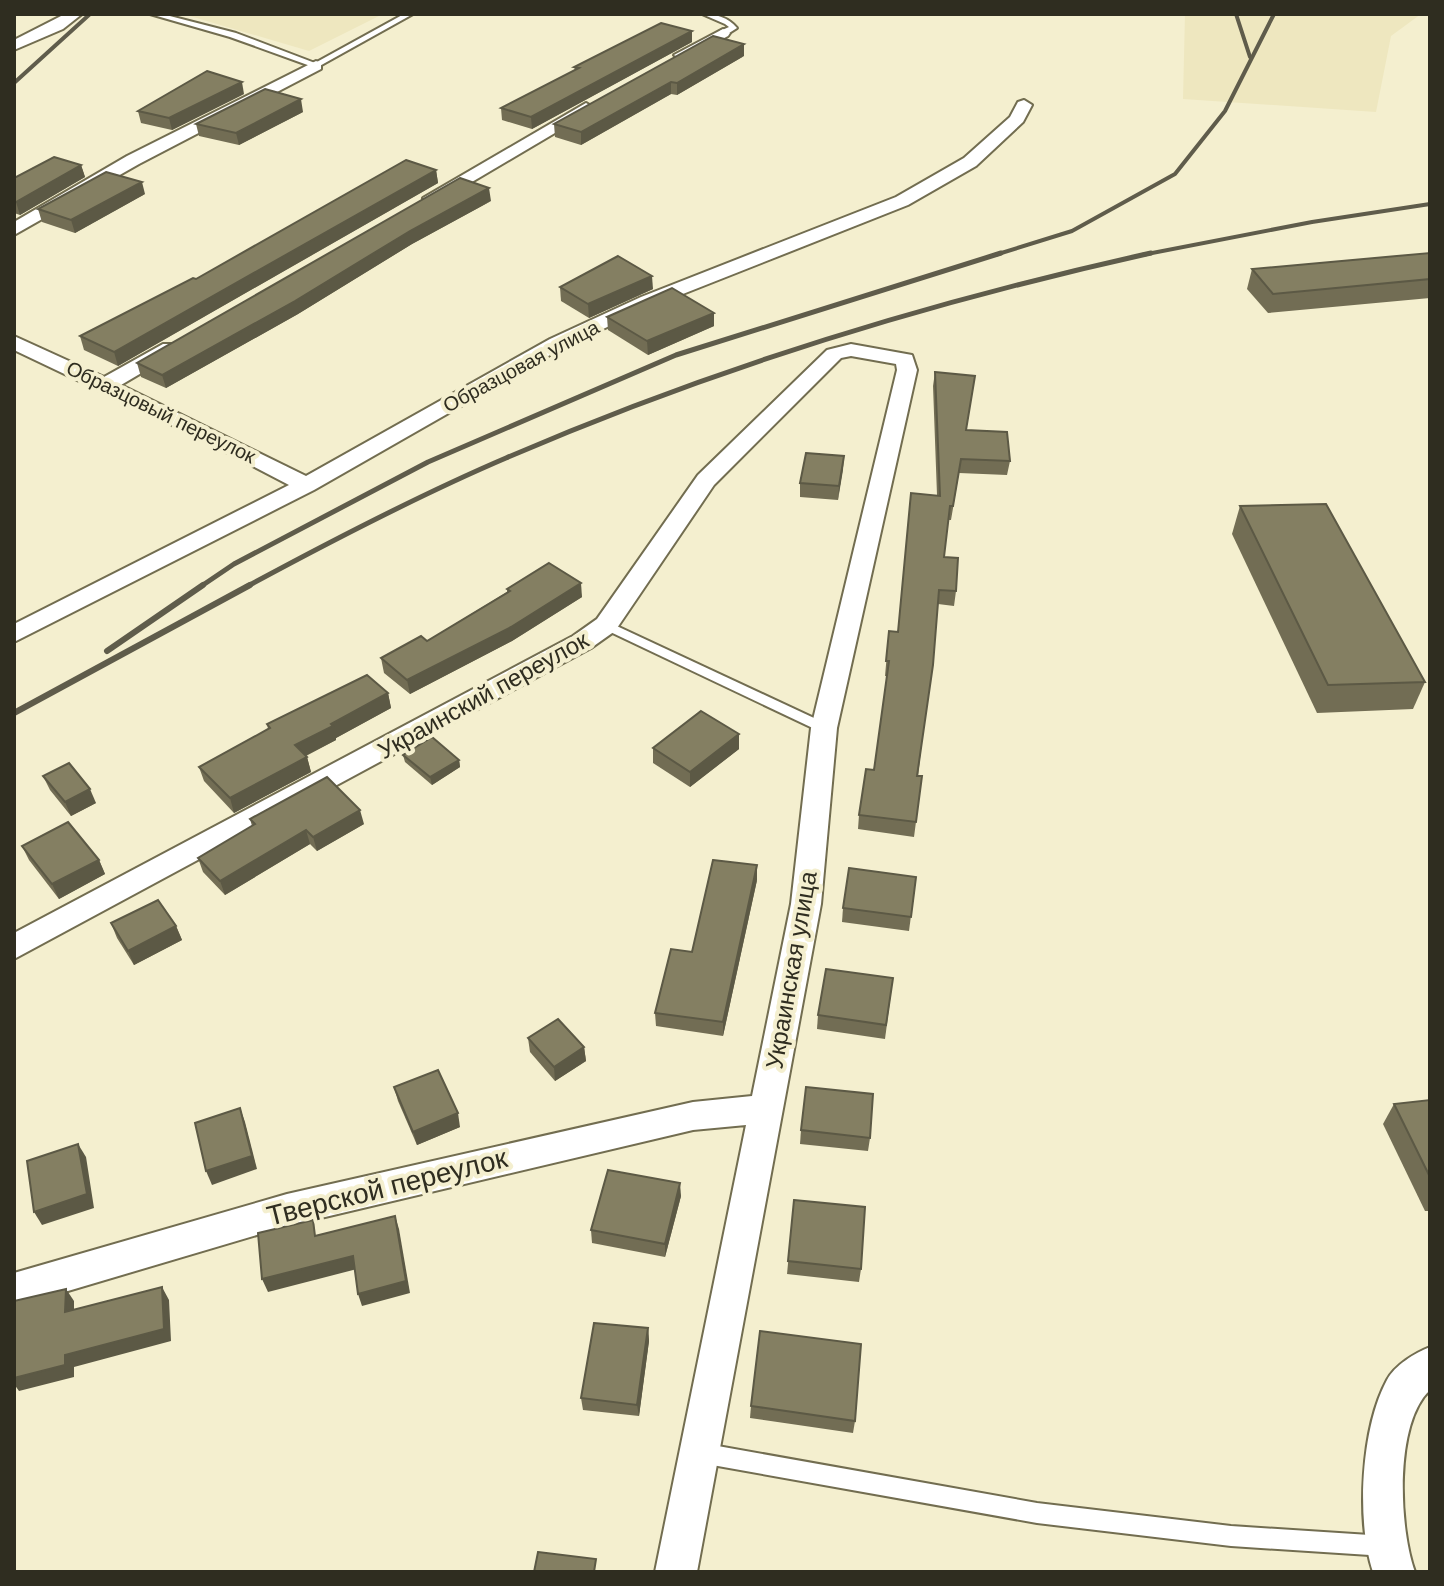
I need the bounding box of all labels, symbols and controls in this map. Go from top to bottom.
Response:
street label: Образцовая улица [439,315,604,416]
street label: Образцовый переулок [63,357,259,467]
street label: Украинский переулок [373,626,593,764]
street label: Украинская улица [760,869,822,1071]
street label: Тверской переулок [264,1142,511,1232]

